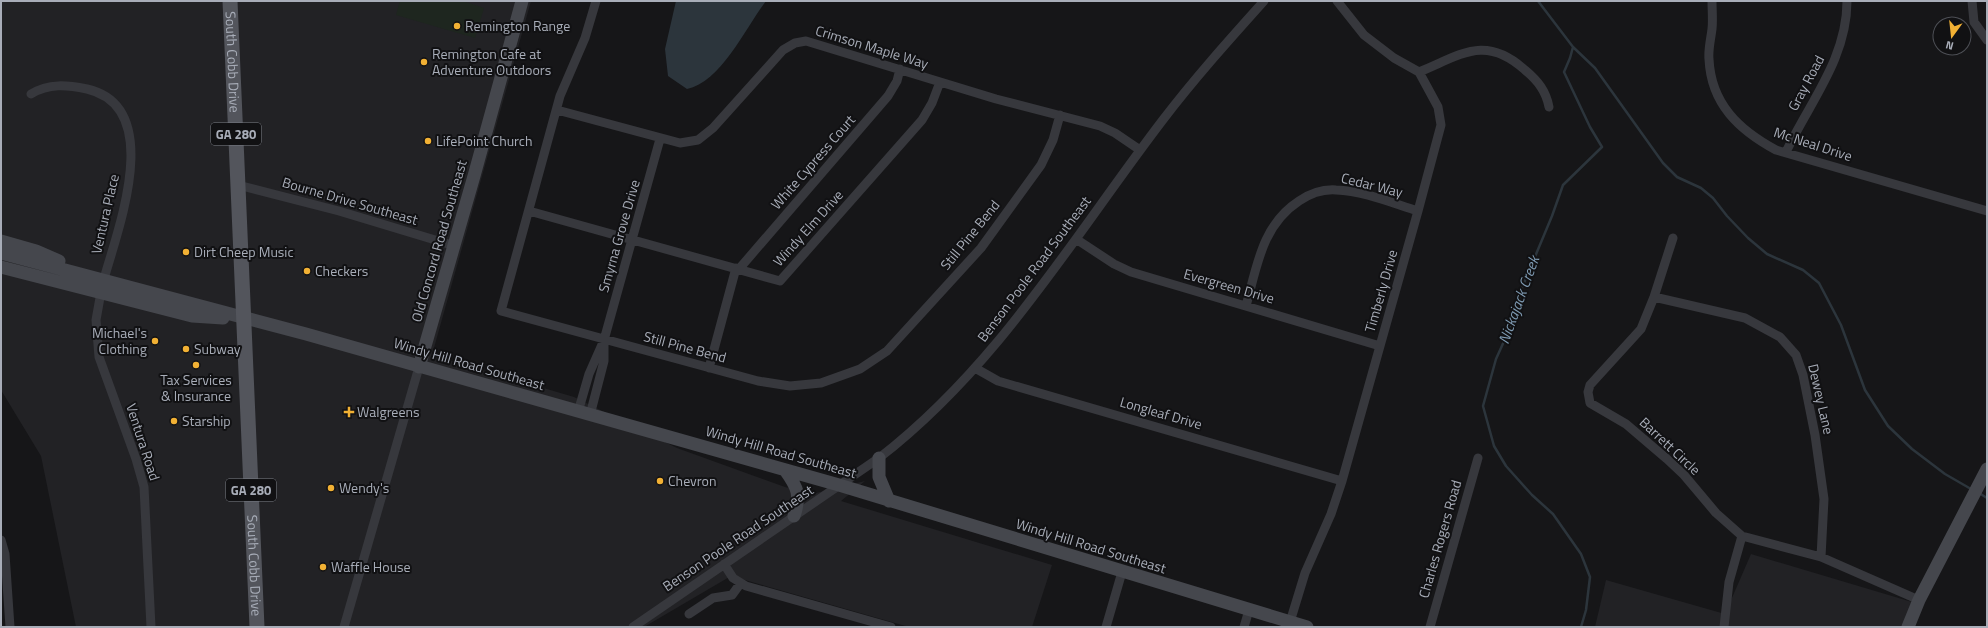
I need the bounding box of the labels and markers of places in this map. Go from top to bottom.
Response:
place label: Remington Range [465,15,570,36]
marker: Remington Range [452,21,462,31]
place label: Remington Cafe at Adventure Outdoors [432,43,551,80]
marker: Remington Cafe at Adventure Outdoors [419,57,429,67]
place label: LifePoint Church [436,130,532,151]
marker: LifePoint Church [423,136,433,146]
place label: Dirt Cheep Music [194,241,294,262]
marker: Dirt Cheep Music [181,247,191,257]
place label: Checkers [315,260,368,281]
marker: Checkers [302,266,312,276]
place label: Michael's Clothing [92,322,147,359]
marker: Michael's Clothing [150,336,160,346]
place label: Subway [194,338,241,359]
marker: Subway [181,344,191,354]
marker: Tax Services & Insurance [191,360,201,370]
place label: Tax Services & Insurance [160,369,232,406]
place label: Walgreens [357,401,420,422]
marker: Walgreens [344,407,354,417]
place label: Starship [182,410,231,431]
marker: Starship [169,416,179,426]
place label: Chevron [668,470,716,491]
marker: Chevron [655,476,665,486]
place label: Wendy's [339,477,389,498]
marker: Wendy's [326,483,336,493]
place label: Waffle House [331,556,411,577]
marker: Waffle House [318,562,328,572]

